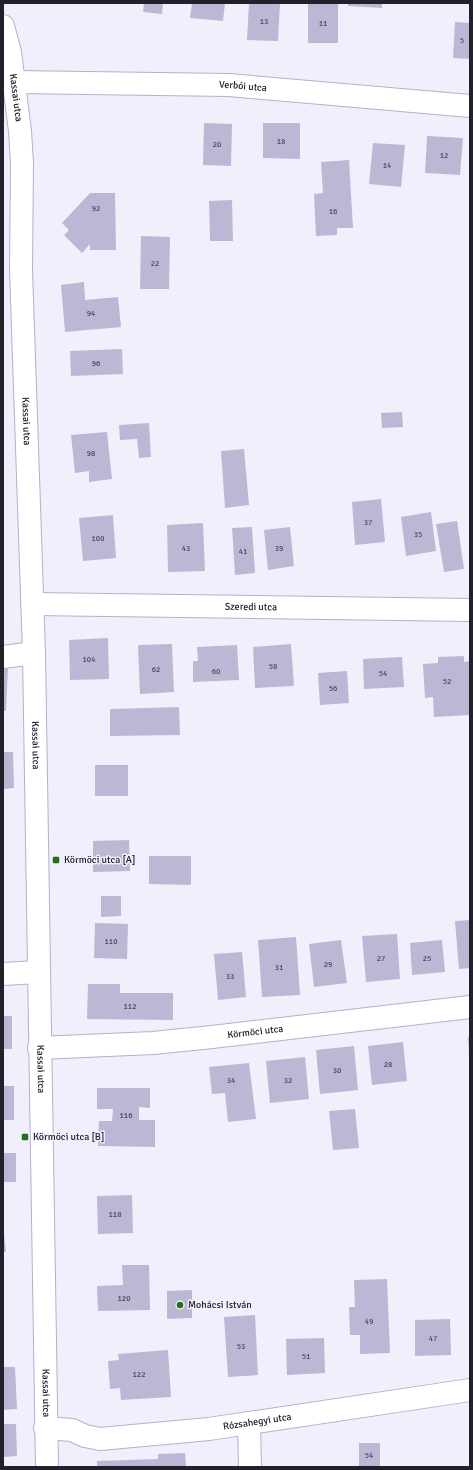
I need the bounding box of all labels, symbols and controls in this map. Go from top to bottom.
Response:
house number: 13 [260,16,268,26]
house number: 11 [319,18,327,28]
house number: 5 [460,35,464,45]
street label: Kassai utca [7,73,25,123]
street label: Verbói utca [219,79,267,94]
house number: 18 [277,136,285,146]
house number: 20 [213,139,221,149]
house number: 12 [440,150,448,160]
house number: 14 [383,160,392,170]
house number: 92 [92,203,100,213]
house number: 16 [329,206,337,216]
house number: 22 [151,258,159,268]
house number: 94 [87,308,96,318]
house number: 96 [92,358,100,368]
street label: Kassai utca [19,397,33,446]
house number: 98 [87,448,95,458]
house number: 37 [364,517,372,527]
house number: 35 [414,529,422,539]
house number: 100 [92,533,104,543]
house number: 43 [182,543,190,553]
house number: 39 [275,543,283,553]
house number: 41 [239,546,247,556]
street label: Szeredi utca [225,601,277,613]
house number: 104 [83,654,96,664]
house number: 58 [269,661,277,671]
house number: 62 [152,664,160,674]
house number: 60 [212,666,220,676]
house number: 54 [379,668,388,678]
house number: 52 [443,676,451,686]
house number: 56 [329,683,337,693]
street label: Kassai utca [29,721,42,770]
place label: Körmöci utca [A] [64,854,136,866]
marker: Körmöci utca [A] [51,855,61,865]
house number: 110 [105,936,117,946]
house number: 27 [377,953,385,963]
house number: 25 [423,953,431,963]
house number: 29 [324,959,332,969]
house number: 31 [275,962,283,972]
house number: 33 [226,971,234,981]
house number: 112 [124,1001,136,1011]
street label: Körmöci utca [227,1023,284,1041]
street label: Kassai utca [34,1045,47,1093]
house number: 28 [384,1059,392,1069]
house number: 30 [333,1065,341,1075]
house number: 34 [227,1075,236,1085]
house number: 32 [284,1075,292,1085]
house number: 116 [120,1110,132,1120]
place label: Körmöci utca [B] [33,1131,104,1143]
marker: Körmöci utca [B] [20,1132,30,1142]
house number: 118 [109,1209,121,1219]
house number: 120 [118,1293,130,1303]
place label: Mohácsi István [188,1299,252,1311]
marker: Mohácsi István [175,1300,185,1310]
house number: 49 [365,1316,373,1326]
house number: 47 [429,1333,437,1343]
house number: 53 [237,1341,245,1351]
house number: 51 [302,1351,310,1361]
street label: Kassai utca [39,1369,52,1417]
house number: 122 [133,1369,145,1379]
street label: Rózsahegyi utca [222,1411,292,1433]
house number: 54 [365,1450,374,1460]

